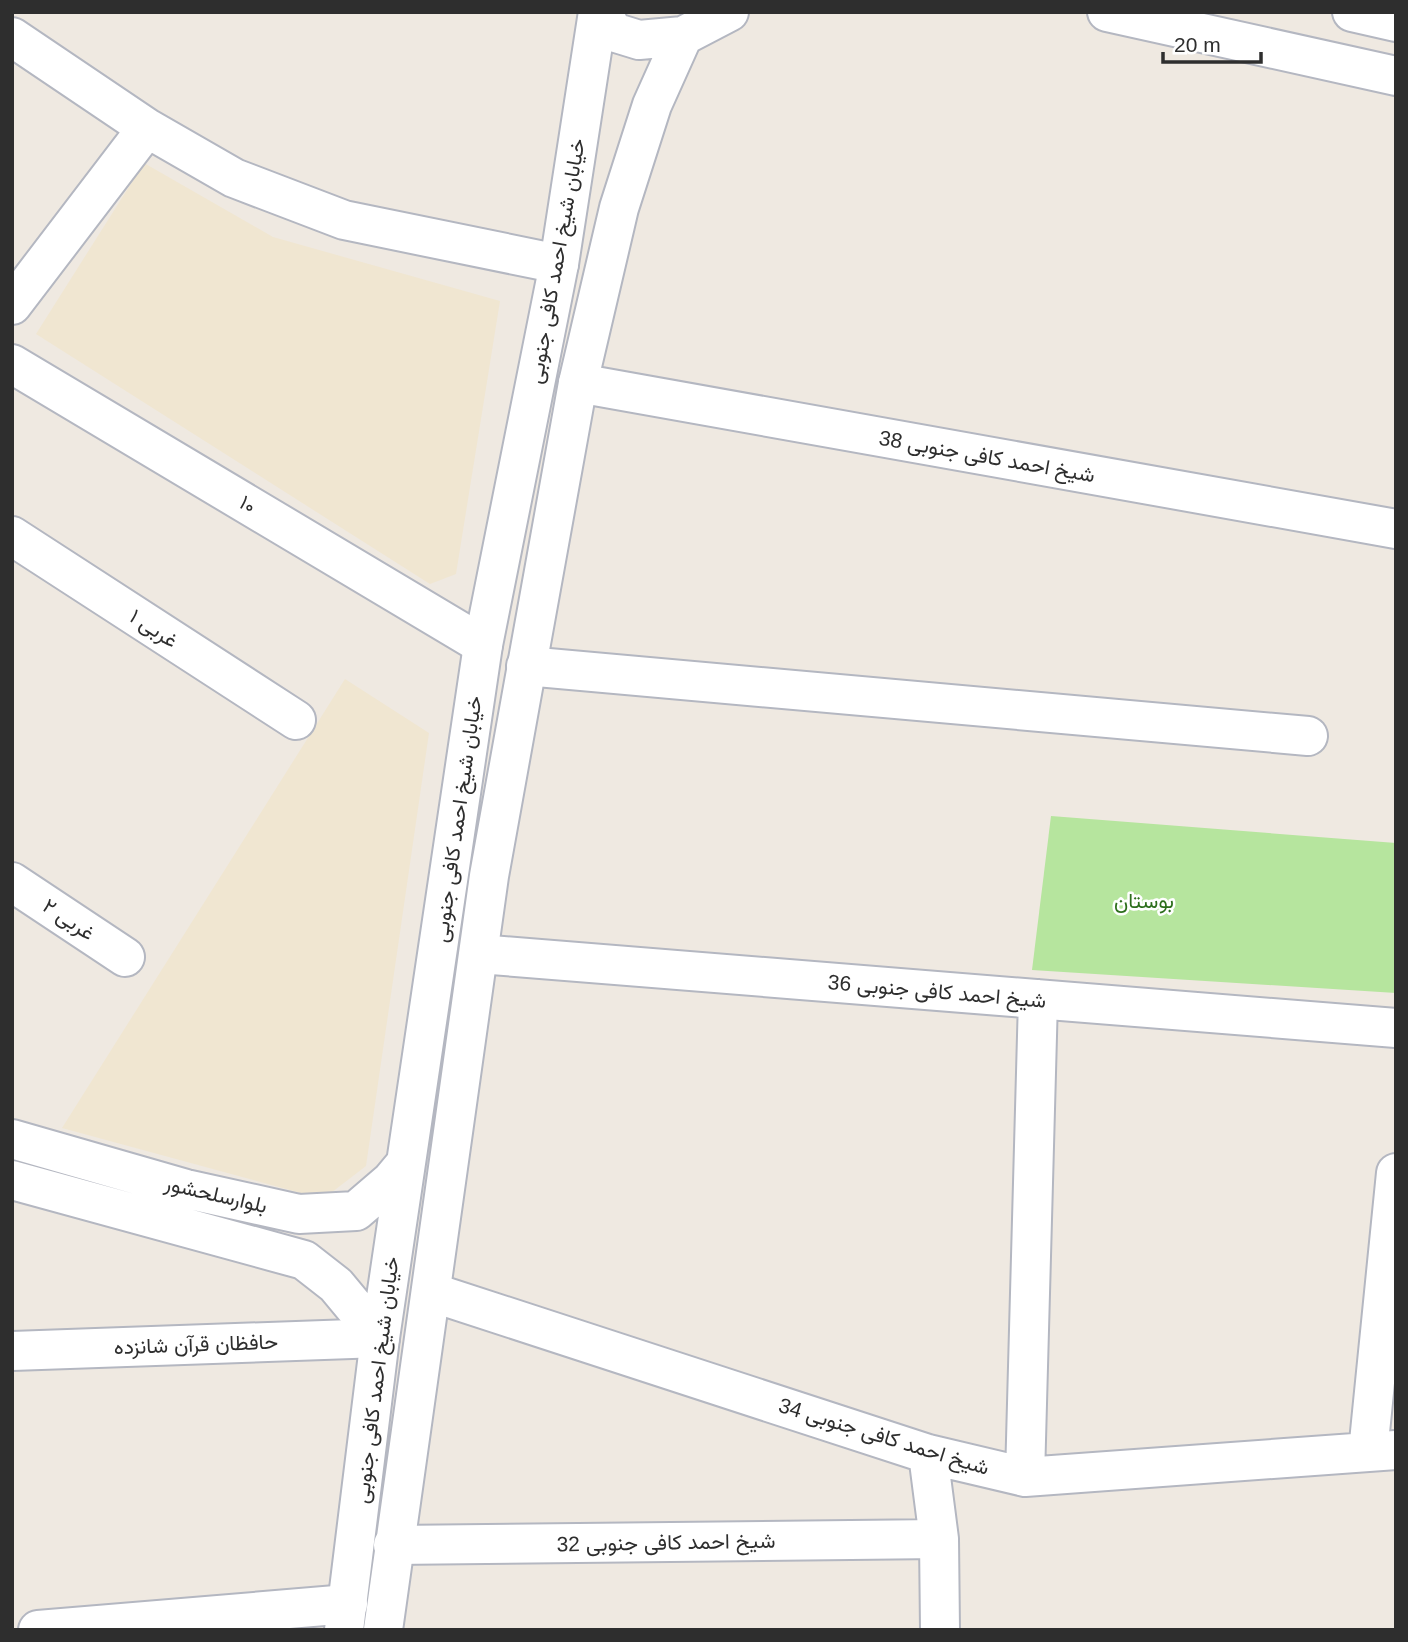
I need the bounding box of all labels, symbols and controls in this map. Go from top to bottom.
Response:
scale bar [1163,21,1261,65]
text: 20 m [1174,33,1221,56]
street label: خیابان شیخ احمد کافی جنوبی [523,137,592,386]
street label: شیخ احمد کافی جنوبی 38 [877,426,1097,489]
street label: ۱۰ [236,490,260,518]
street label: ۱ غربی [125,604,182,654]
street label: خیابان شیخ احمد کافی جنوبی [428,694,489,944]
park label: بوستان [1114,889,1174,914]
street label: ۲ غربی [38,893,99,946]
street label: شیخ احمد کافی جنوبی 36 [827,970,1047,1015]
street label: بلوارسلحشور [161,1171,269,1219]
street label: خیابان شیخ احمد کافی جنوبی [349,1255,406,1505]
street label: حافظان قرآن شانزده [113,1330,279,1360]
street label: شیخ احمد کافی جنوبی 34 [775,1393,992,1482]
street label: شیخ احمد کافی جنوبی 32 [556,1529,776,1558]

